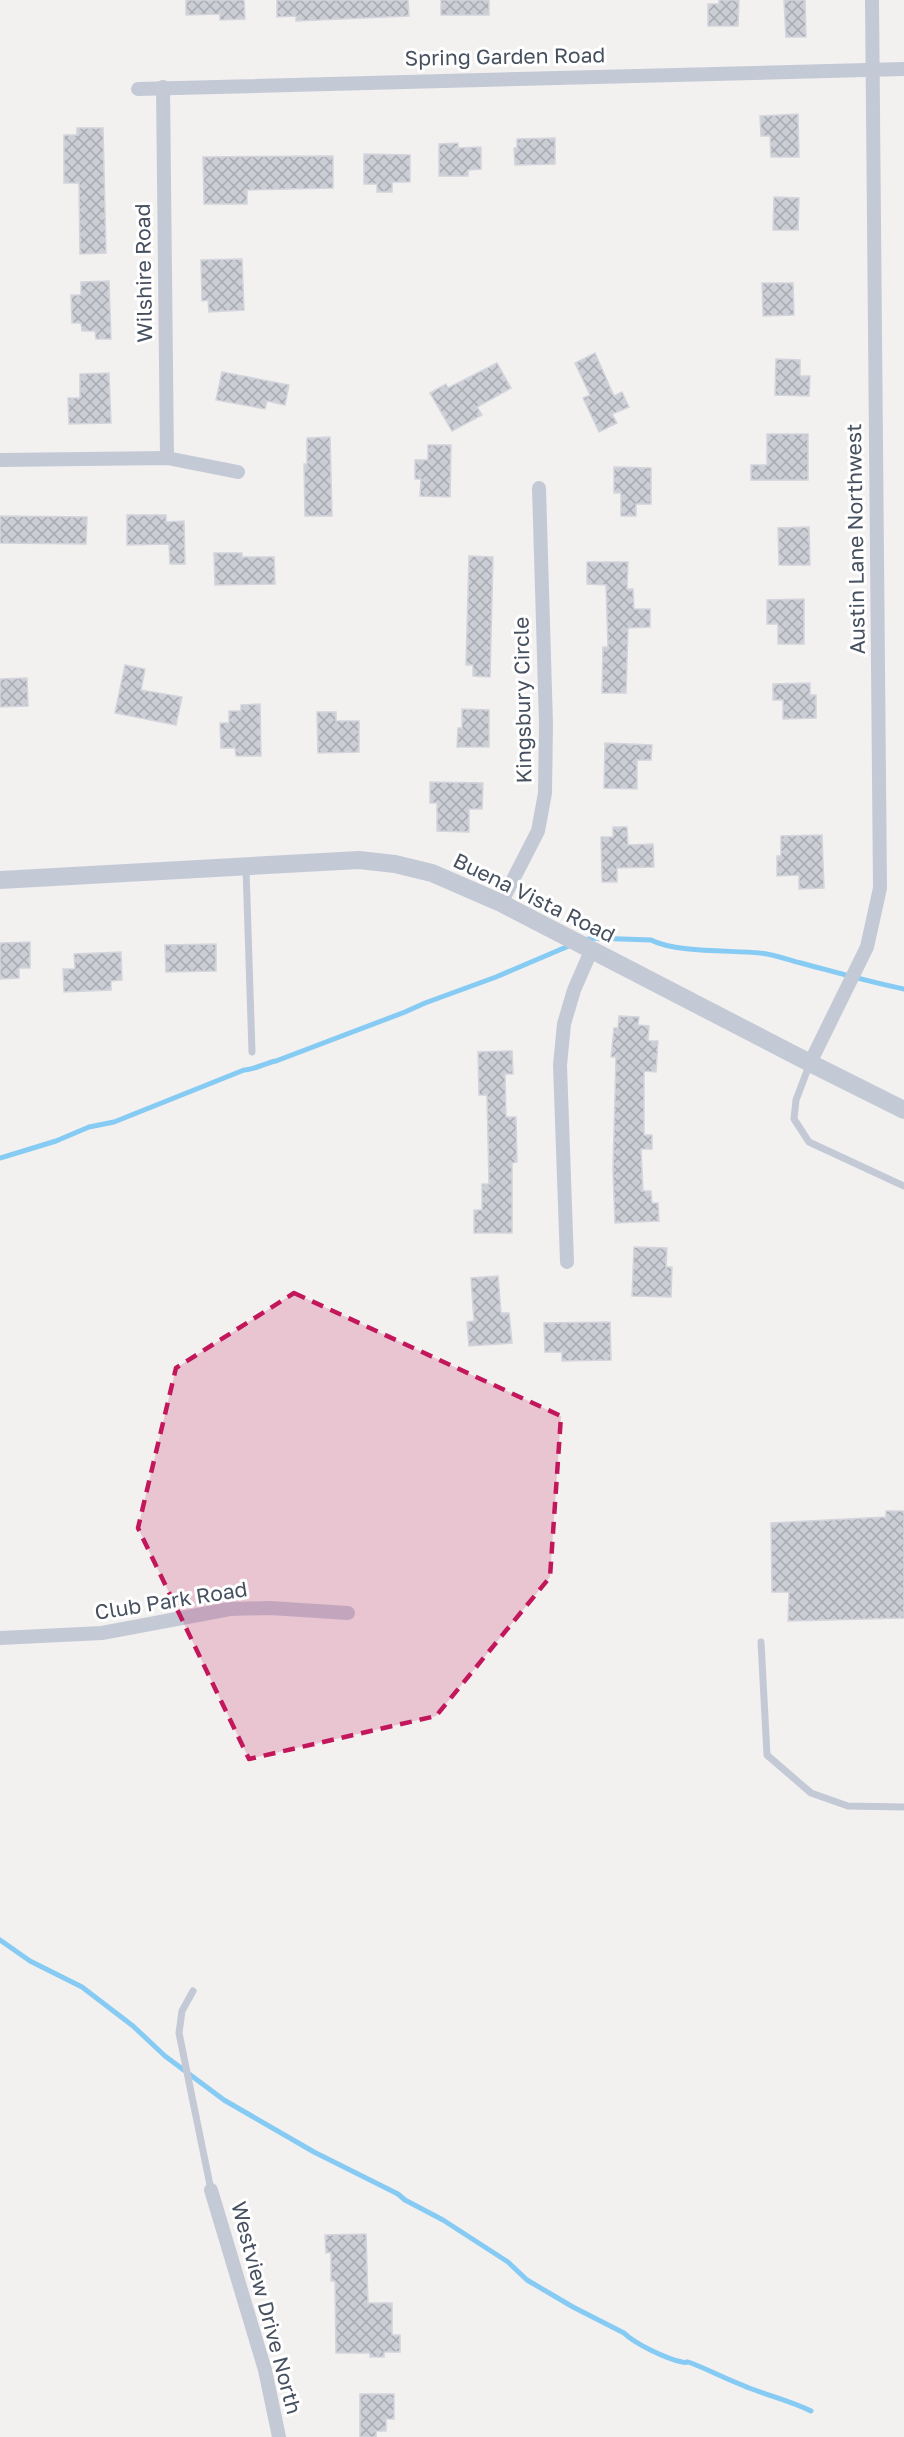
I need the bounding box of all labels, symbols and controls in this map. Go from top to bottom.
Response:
street label: Spring Garden Road [404,41,606,71]
street label: Wilshire Road [129,203,157,343]
street label: Austin Lane Northwest [840,423,870,655]
street label: Kingsbury Circle [508,617,536,784]
street label: Buena Vista Road [449,847,620,948]
street label: Club Park Road [93,1575,249,1625]
street label: Westview Drive North [226,2199,308,2417]

